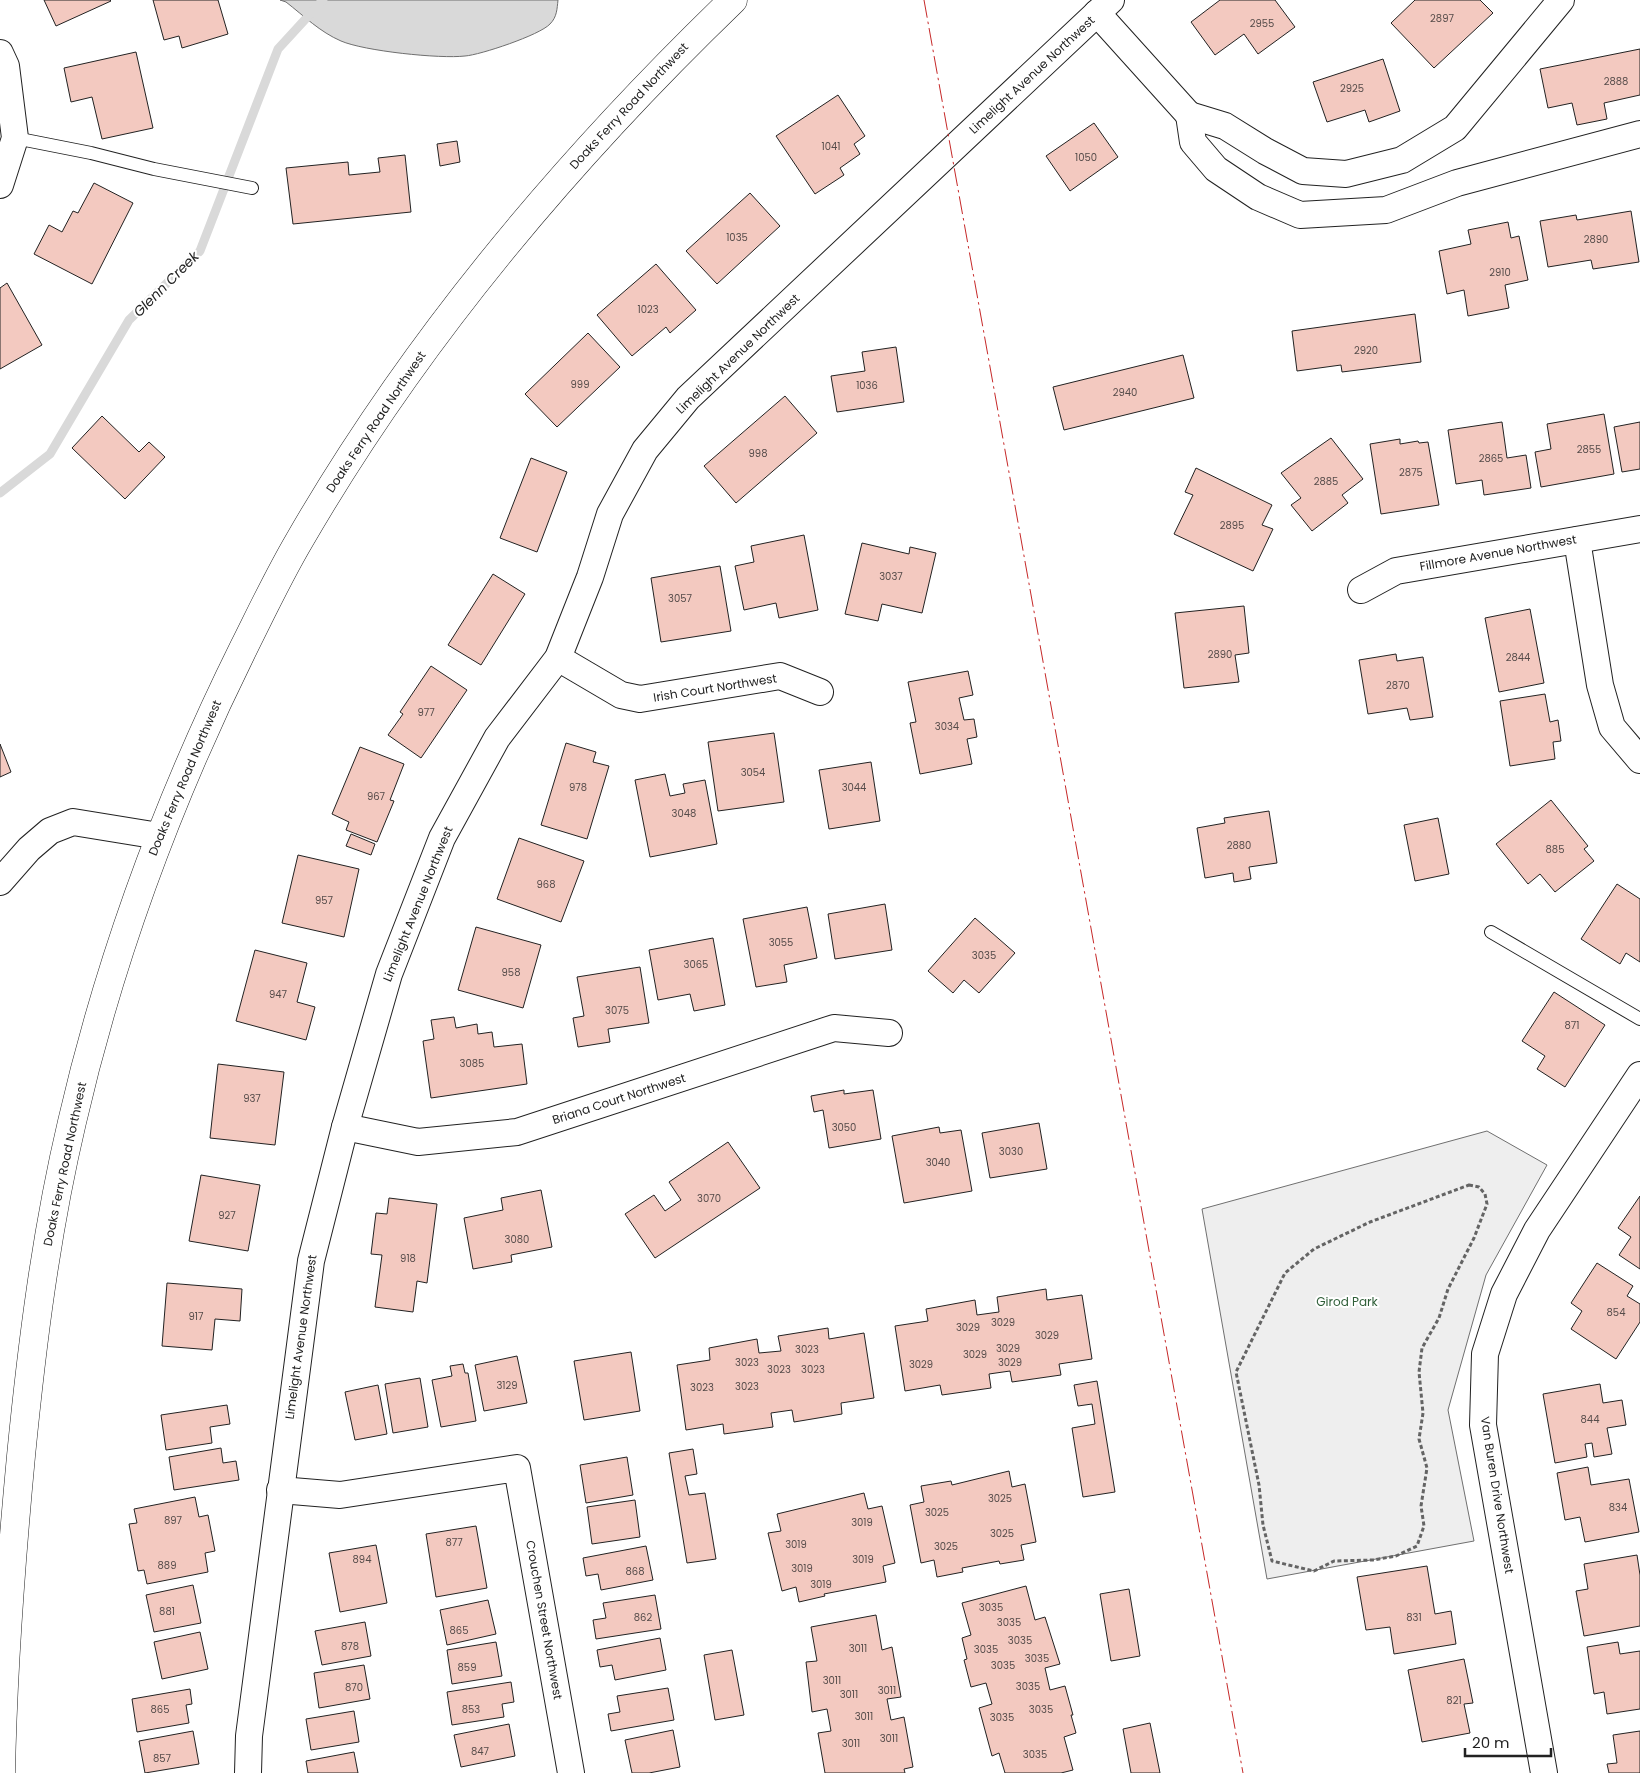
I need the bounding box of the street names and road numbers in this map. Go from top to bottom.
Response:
street label: Limelight Avenue Northwest [965,12,1098,137]
street label: Doaks Ferry Road Northwest [565,39,692,173]
street label: Limelight Avenue Northwest [672,290,803,417]
street label: Doaks Ferry Road Northwest [322,348,429,496]
street label: Fillmore Avenue Northwest [1418,530,1578,575]
street label: Irish Court Northwest [652,669,778,706]
street label: Doaks Ferry Road Northwest [144,697,225,858]
street label: Limelight Avenue Northwest [379,824,457,984]
street label: Briana Court Northwest [550,1069,688,1128]
street label: Doaks Ferry Road Northwest [39,1080,90,1247]
street label: Limelight Avenue Northwest [281,1254,320,1420]
street label: Van Buren Drive Northwest [1477,1415,1518,1575]
street label: Crouchen Street Northwest [522,1539,567,1701]

